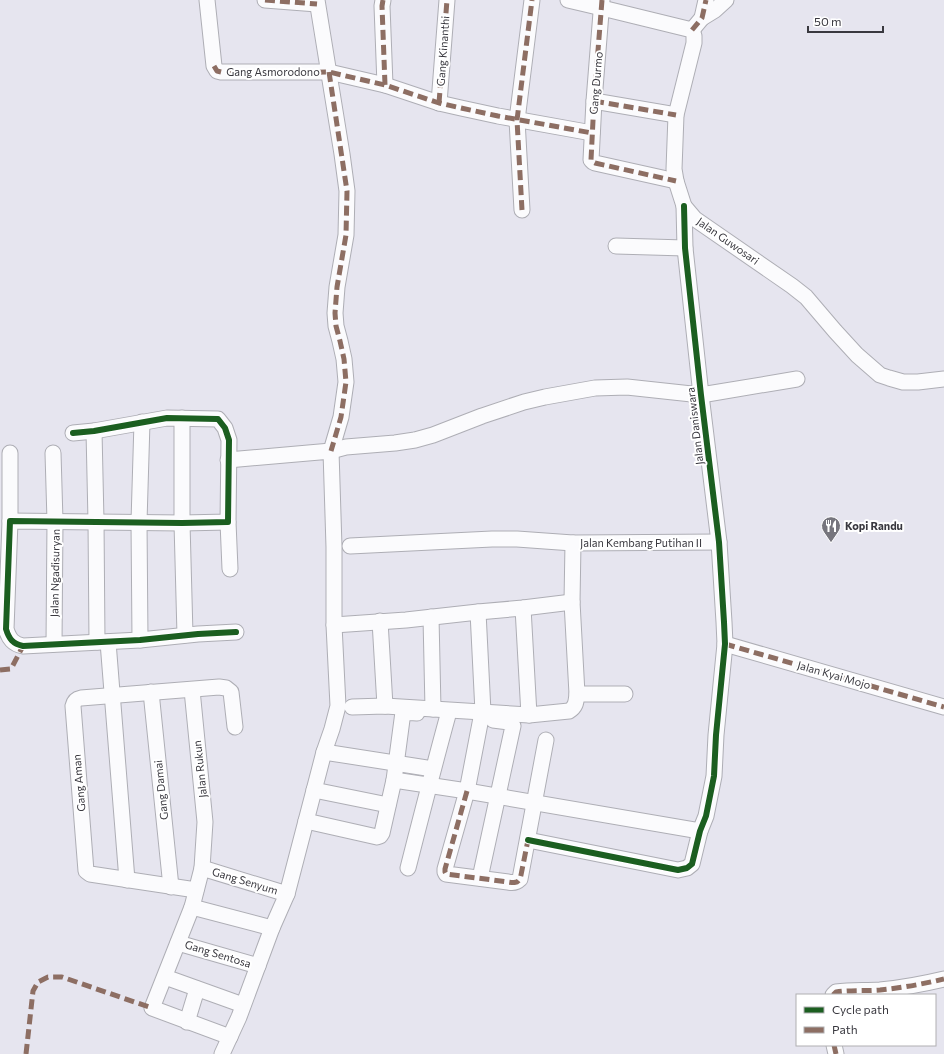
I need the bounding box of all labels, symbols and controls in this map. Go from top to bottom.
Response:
scale bar [808,8,883,34]
text: 50 m [814,14,842,28]
street label: Gang Kinanthi [434,15,451,87]
street label: Gang Durmo [586,51,605,115]
street label: Gang Asmorodono [226,65,320,78]
street label: Jalan Guwosari [694,214,762,268]
street label: Jalan Daniswara [683,386,707,466]
restaurant icon: Kopi Randu [820,515,842,543]
place label: Kopi Randu [845,519,903,532]
street label: Jalan Ngadisuryan [47,529,63,617]
street label: Jalan Kembang Putihan II [580,536,702,550]
street label: Jalan Kyai Mojo [796,658,873,692]
street label: Jalan Rukun [190,740,210,798]
street label: Gang Aman [70,754,87,812]
street label: Gang Damai [151,759,170,821]
street label: Gang Senyum [211,864,280,897]
street label: Gang Sentosa [184,937,253,970]
legend [796,994,936,1046]
text: Cycle path [832,1002,889,1016]
text: Path [832,1022,858,1036]

